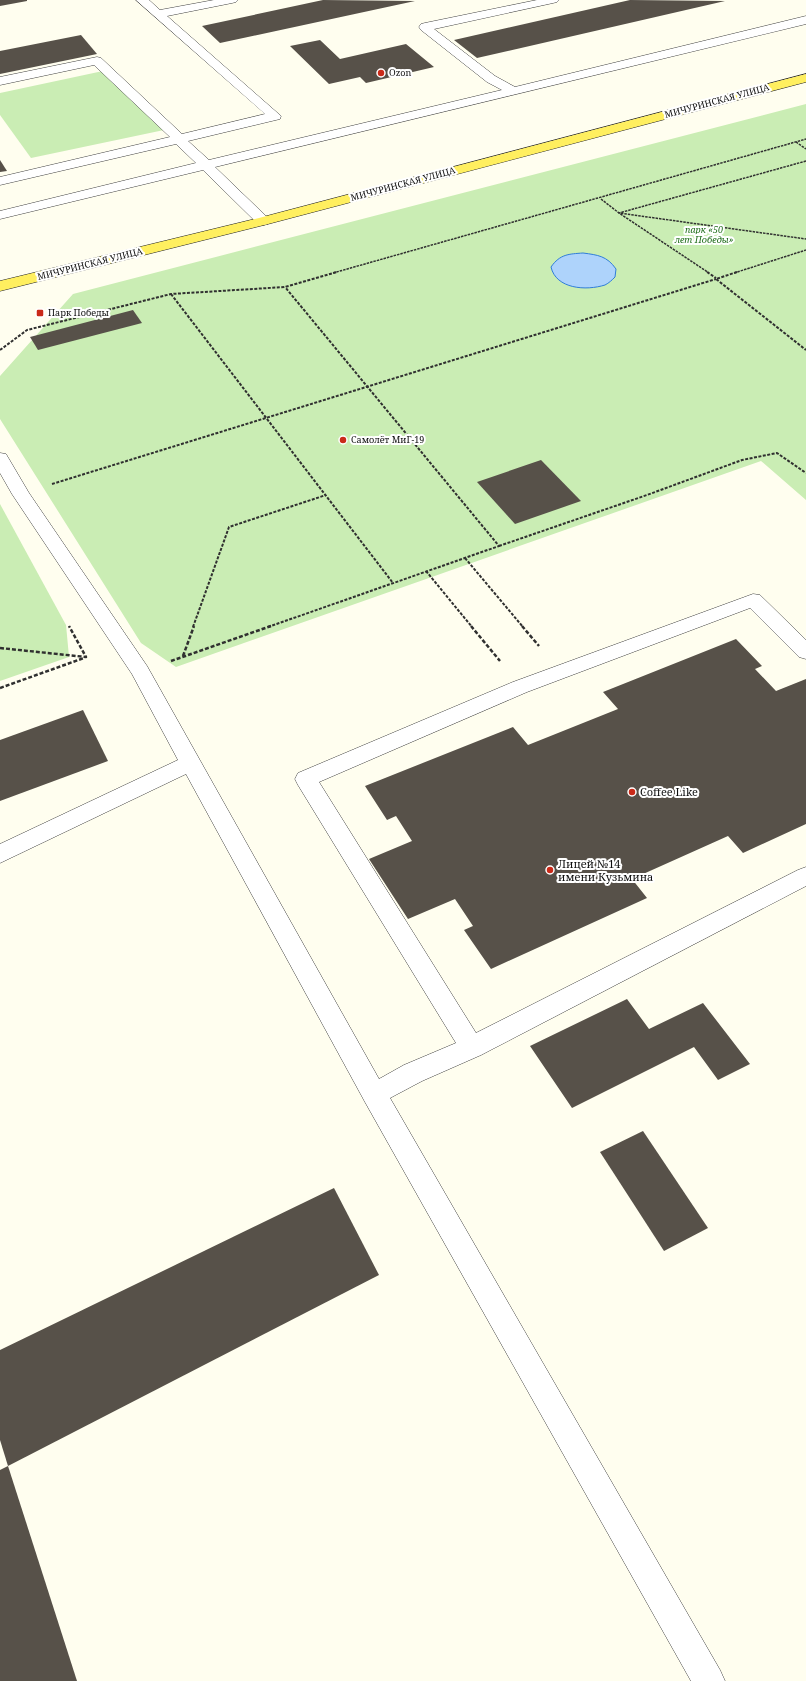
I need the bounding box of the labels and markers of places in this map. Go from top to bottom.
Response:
place label: Ozon [389,66,411,79]
marker: Ozon [376,68,386,78]
place label: Парк Победы [48,306,110,319]
marker: Парк Победы [35,308,45,318]
place label: Самолёт МиГ-19 [351,433,424,446]
marker: Самолёт МиГ-19 [338,435,348,445]
place label: Coffee Like [640,784,698,799]
marker: Coffee Like [627,787,637,797]
place label: Лицей №14 имени Кузьмина [558,856,653,884]
marker: Лицей №14 имени Кузьмина [545,865,555,875]

